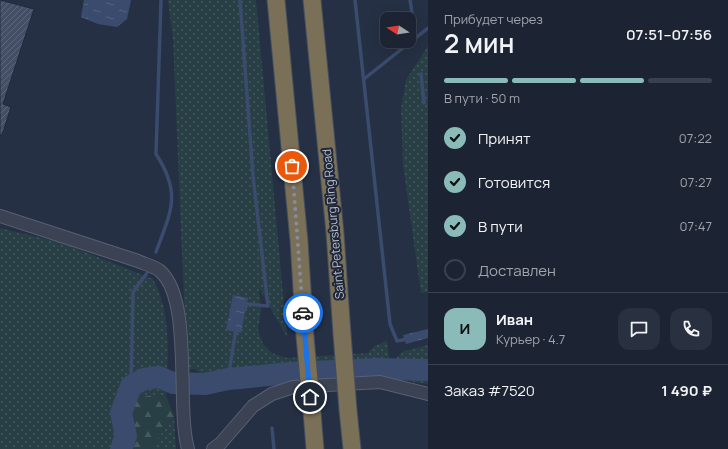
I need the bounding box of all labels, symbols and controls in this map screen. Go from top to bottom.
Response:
text: Прибудет через [444,10,543,28]
north arrow [380,12,416,48]
map controls [380,12,416,48]
text: 07:51–07:56 [626,24,712,45]
text: 2 мин [444,25,514,61]
text: В пути · 50 m [444,89,520,107]
icon: check [444,127,466,149]
text: Принят [478,128,531,149]
text: 07:22 [679,129,712,147]
street label: Saint Petersburg Ring Road [318,148,348,300]
pin [275,149,309,183]
icon: bag [281,155,303,177]
icon: check [444,171,466,193]
text: Готовится [478,172,550,193]
text: 07:27 [680,173,712,191]
icon: check [444,215,466,237]
text: В пути [478,216,523,237]
text: 07:47 [679,217,712,235]
text: Доставлен [478,260,556,281]
courier [283,293,323,333]
icon: car [292,302,314,324]
button: chat [618,308,660,350]
button: phone [670,308,712,350]
text: Иван [496,309,533,330]
text: И [460,318,470,339]
text: Курьер · 4.7 [496,330,565,348]
pin [293,380,327,414]
text: Заказ #7520 [444,380,535,401]
text: 1 490 ₽ [661,380,712,401]
icon: home [299,386,321,408]

